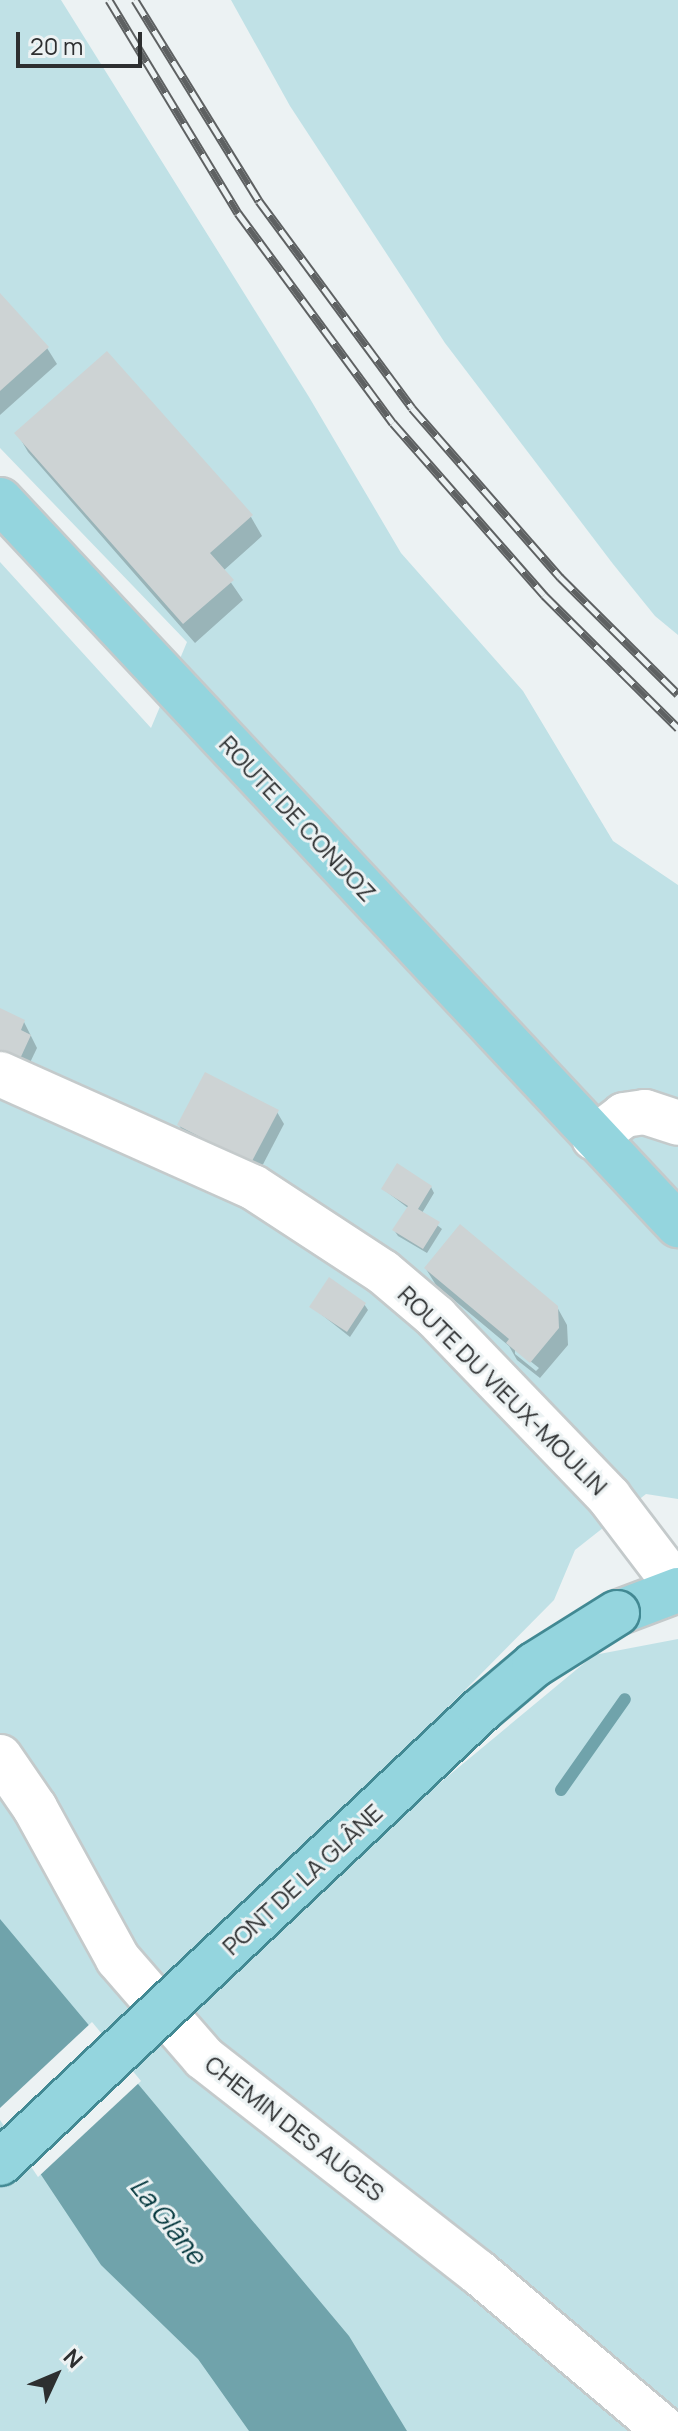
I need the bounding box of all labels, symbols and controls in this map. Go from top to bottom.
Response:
scale bar [20,16,146,66]
text: 20 m [30,29,83,62]
street label: ROUTE DE CONDOZ [214,729,382,907]
street label: ROUTE DU VIEUX-MOULIN [392,1279,614,1501]
street label: PONT DE LA GLÂNE [216,1797,388,1961]
street label: CHEMIN DES AUGES [200,2049,390,2207]
water label: La Glâne [124,2171,212,2271]
north arrow [16,2335,96,2415]
text: N [57,2342,90,2374]

